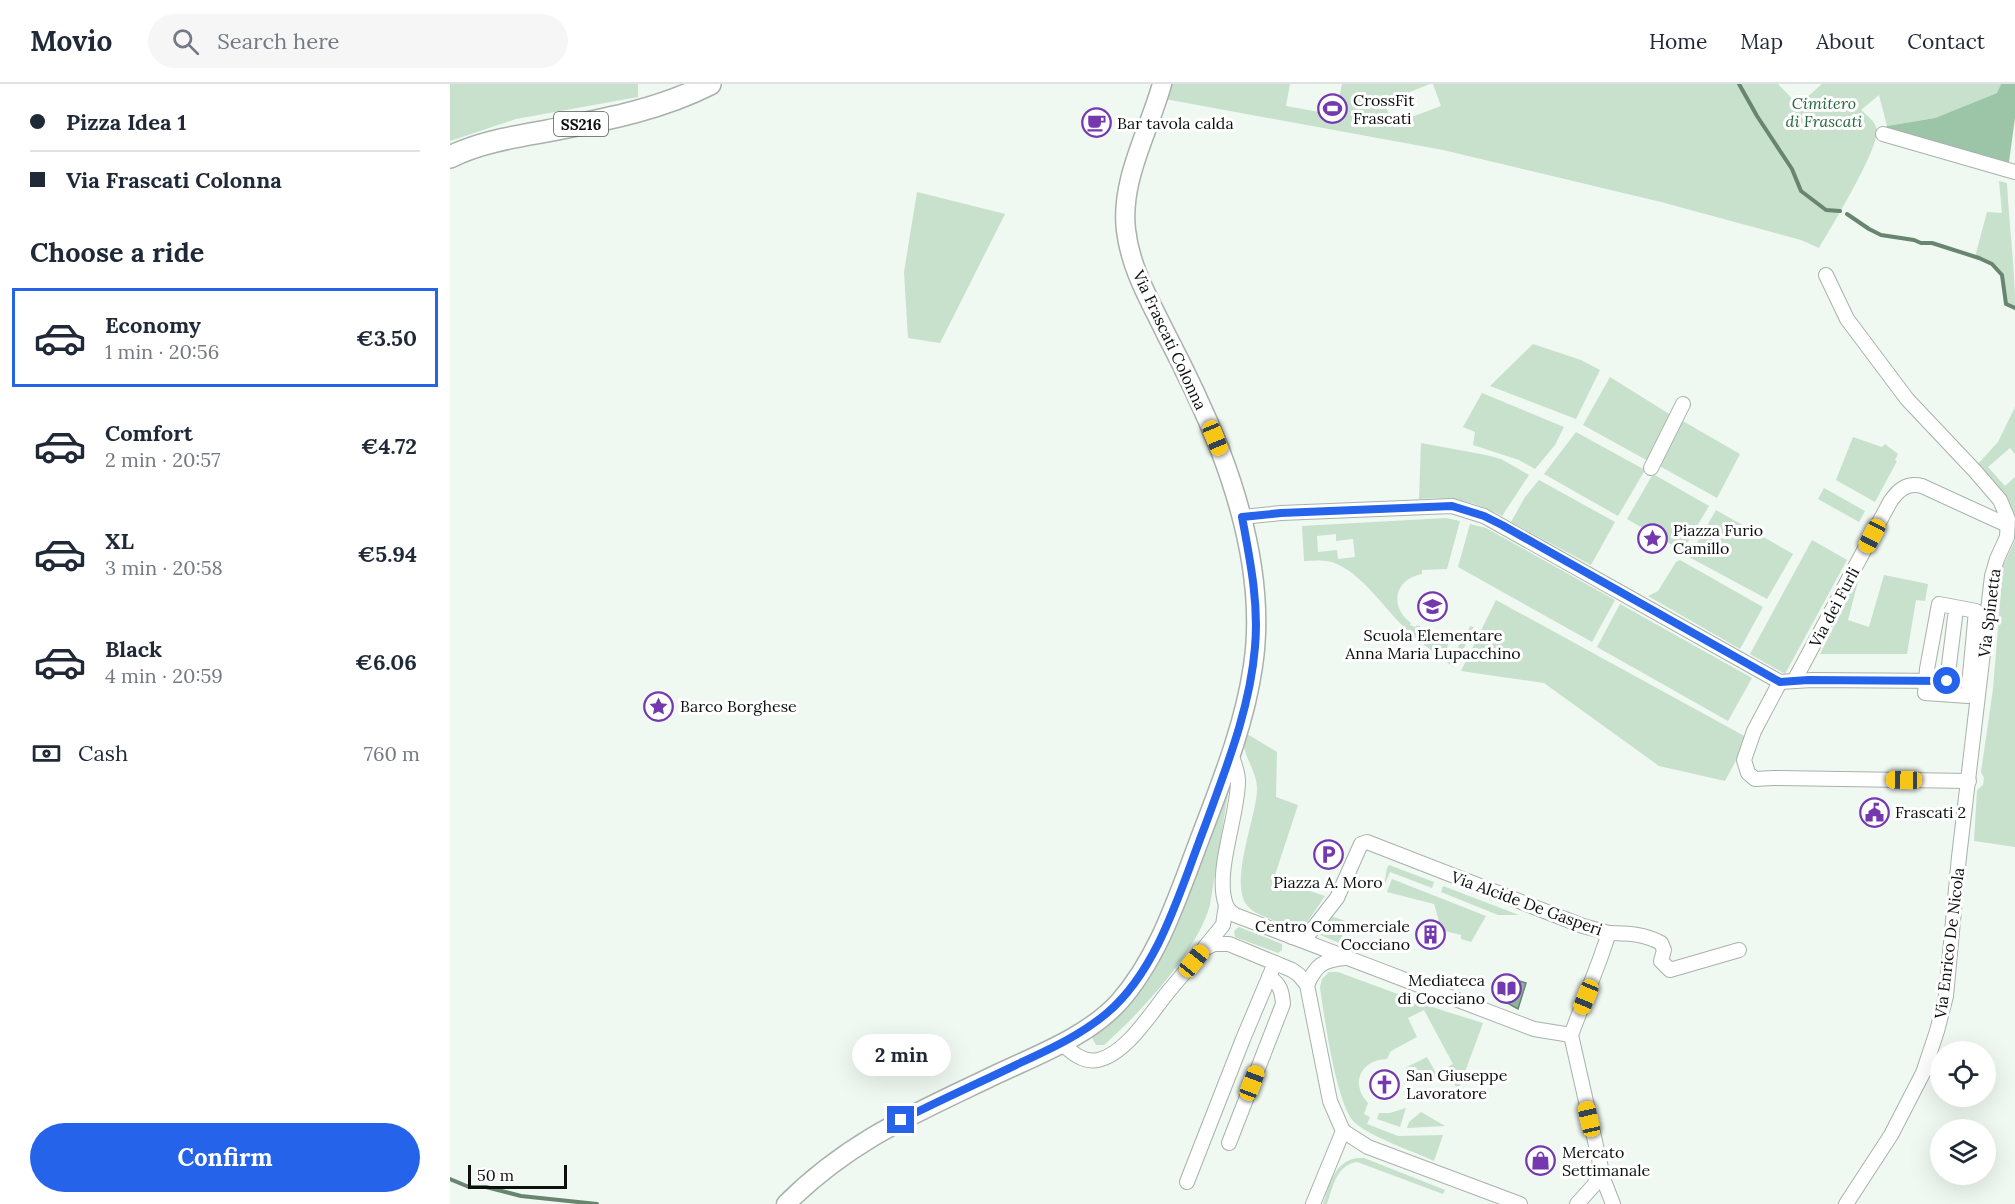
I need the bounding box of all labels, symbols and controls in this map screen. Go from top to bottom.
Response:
search box [148,14,568,68]
text: Movio [30,23,112,59]
icon: search [169,25,202,58]
text: Search here [217,27,339,55]
text: Home [1649,28,1707,55]
text: Map [1740,28,1783,55]
text: About [1816,28,1874,55]
text: Contact [1907,28,1985,55]
place label: CrossFit Frascati [1353,90,1415,128]
sports icon: CrossFit Frascati [1316,93,1348,125]
park label: Cimitero di Frascati [1786,93,1862,131]
cafe icon: Bar tavola calda [1080,107,1112,139]
text: Pizza Idea 1 [66,108,186,136]
road number: SS216 [554,112,608,136]
place label: Bar tavola calda [1117,113,1234,133]
text: Via Frascati Colonna [66,166,282,194]
text: Choose a ride [30,235,204,269]
street label: Via Frascati Colonna [1128,266,1211,413]
icon: car [33,311,87,365]
text: Economy [105,311,201,339]
text: €3.50 [356,324,417,352]
text: 1 min · 20:56 [105,339,219,364]
car [1200,418,1230,458]
icon: car [33,419,87,473]
text: Comfort [105,419,193,447]
text: €4.72 [361,432,417,460]
text: 2 min · 20:57 [105,447,220,472]
car [1856,516,1888,556]
place label: Piazza Furio Camillo [1673,520,1763,558]
place icon: Piazza Furio Camillo [1636,523,1668,555]
icon: car [33,527,87,581]
text: XL [105,527,134,555]
text: €5.94 [357,540,417,568]
text: 3 min · 20:58 [105,555,223,580]
street label: Via dei Furli [1804,563,1863,651]
street label: Via Spinetta [1974,567,2004,660]
school or university icon: Scuola Elementare Anna Maria Lupacchino [1417,591,1449,623]
place label: Scuola Elementare Anna Maria Lupacchino [1344,625,1521,663]
icon: car [33,635,87,689]
text: Black [105,635,162,663]
text: €6.06 [355,648,417,676]
text: 4 min · 20:59 [105,663,223,688]
route start [1933,667,1960,694]
place icon: Barco Borghese [643,690,675,722]
place label: Barco Borghese [680,696,797,716]
icon: cash [30,737,63,770]
text: Cash [78,739,128,767]
text: 760 m [364,741,420,766]
car [1886,771,1922,789]
public building icon: Frascati 2 [1858,796,1890,828]
place label: Frascati 2 [1895,802,1966,822]
parking icon: Piazza A. Moro [1312,838,1344,870]
street label: Via Alcide De Gasperi [1448,866,1605,940]
street label: Via Enrico De Nicola [1930,866,1968,1021]
place label: Piazza A. Moro [1273,872,1383,892]
place label: Centro Commerciale Cocciano [1255,916,1410,954]
building icon: Centro Commerciale Cocciano [1415,919,1447,951]
car [1176,941,1212,981]
place label: Mediateca di Cocciano [1397,970,1485,1008]
library icon: Mediateca di Cocciano [1490,973,1522,1005]
car [1571,977,1601,1017]
callout: 2 min [852,1033,950,1075]
map controls [1930,1041,1996,1185]
button: locate [1930,1041,1996,1107]
text: 2 min [875,1042,928,1067]
car [1237,1063,1267,1103]
place label: San Giuseppe Lavoratore [1406,1065,1508,1103]
church icon: San Giuseppe Lavoratore [1369,1068,1401,1100]
car [1576,1099,1602,1139]
route end [887,1106,914,1133]
button: layers [1930,1119,1996,1185]
button: Confirm [30,1123,420,1192]
place label: Mercato Settimanale [1562,1142,1651,1180]
shop icon: Mercato Settimanale [1525,1145,1557,1177]
scale bar [468,1162,567,1190]
text: 50 m [477,1165,514,1185]

